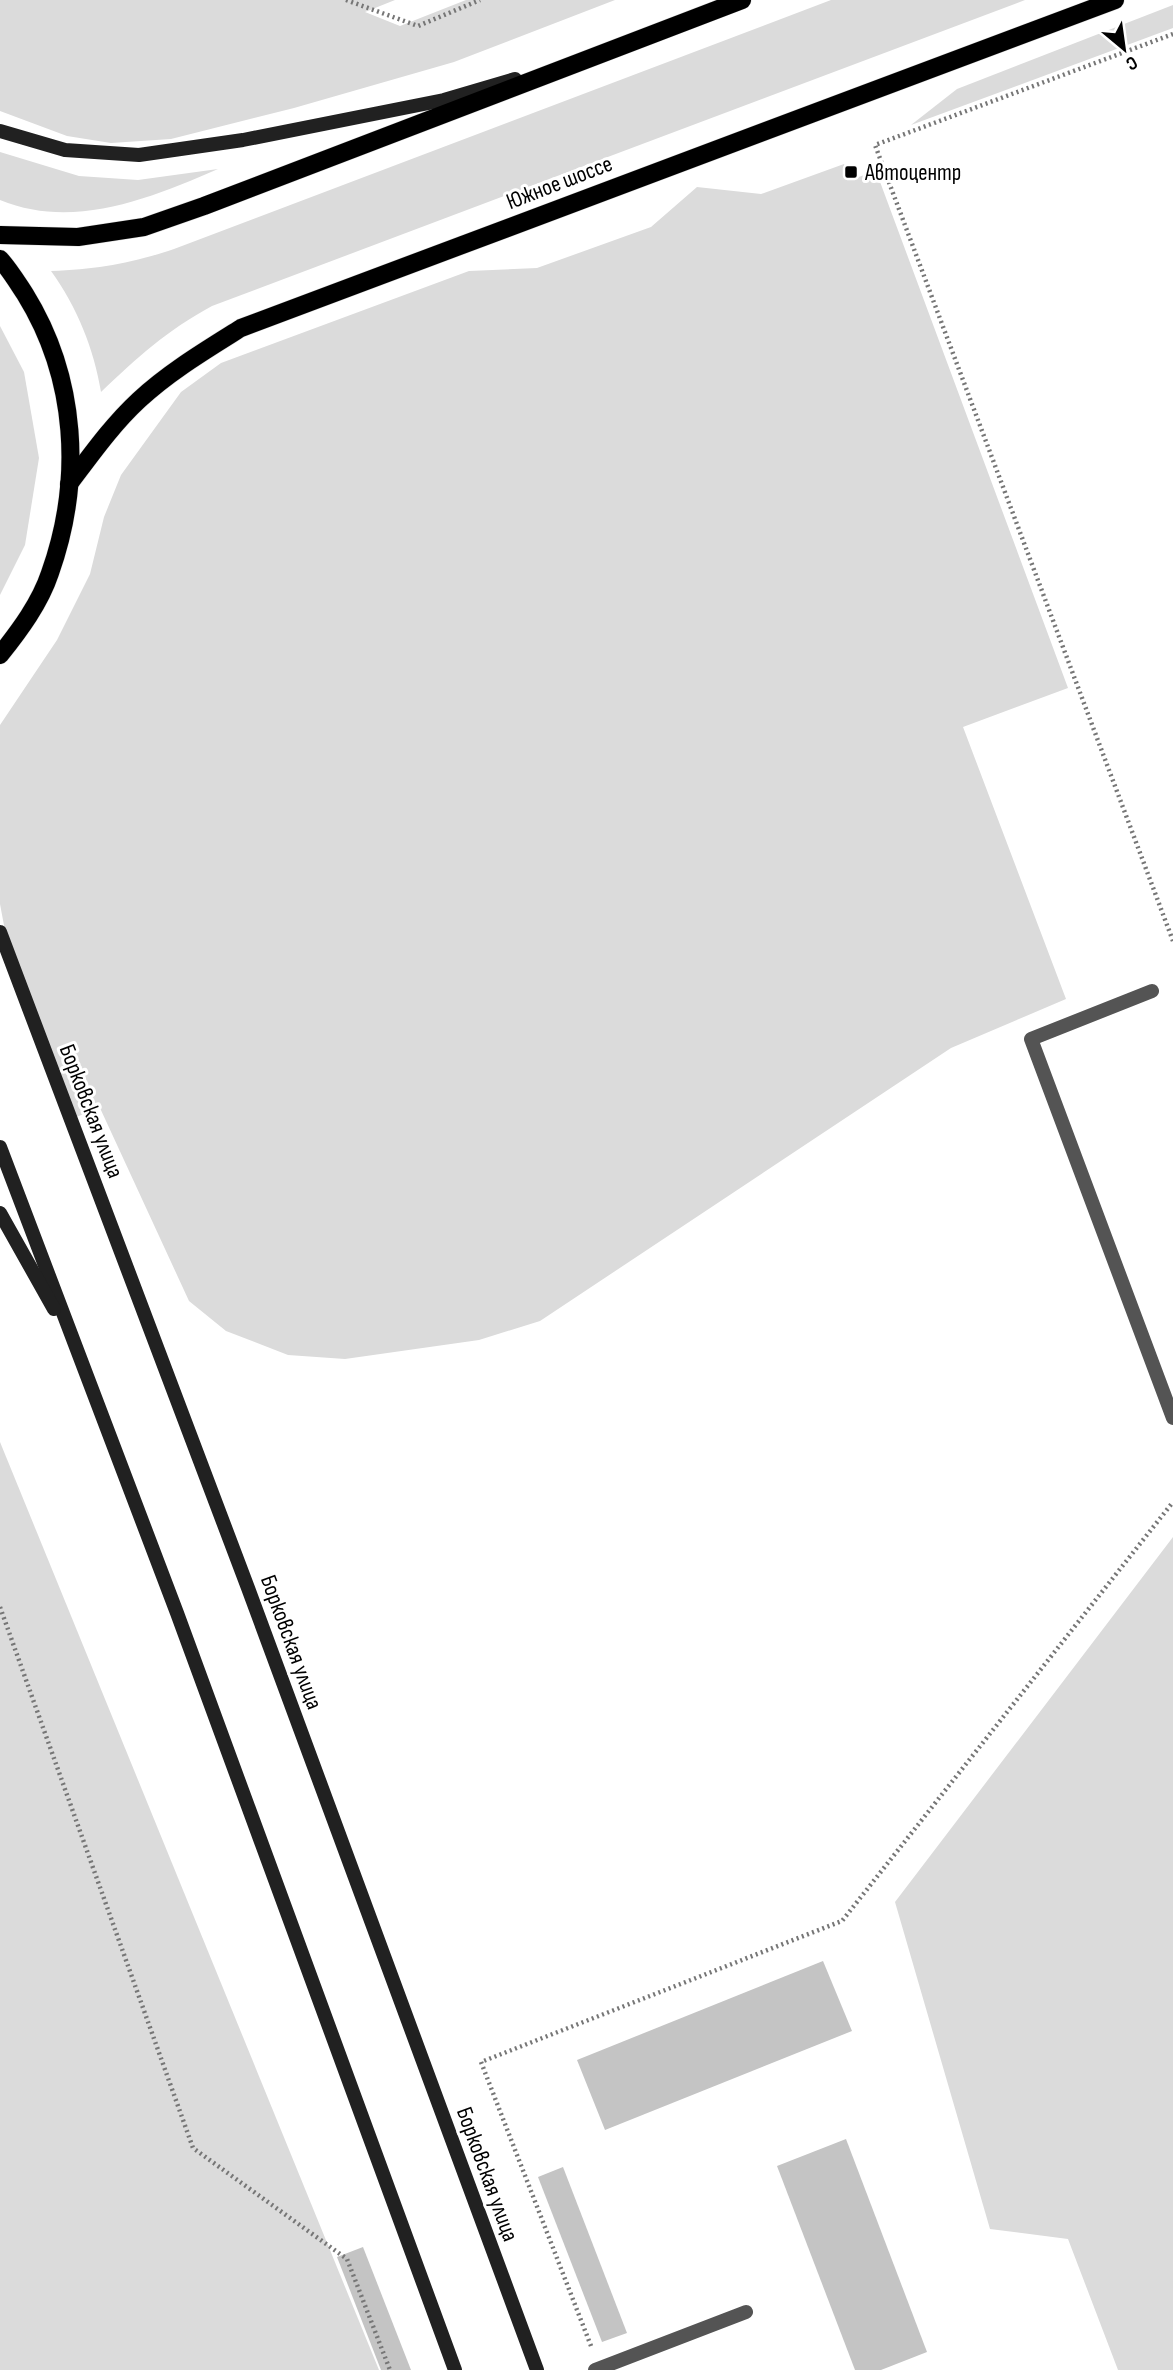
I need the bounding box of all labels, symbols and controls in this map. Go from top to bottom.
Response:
north arrow [1089,14,1159,84]
text: С [1121,50,1141,75]
street label: Южное шоссе [502,150,616,216]
place label: Автоцентр [864,159,961,187]
marker: Автоцентр [843,164,859,180]
street label: Борковская улица [53,1041,129,1182]
street label: Борковская улица [254,1571,328,1713]
street label: Борковская улица [450,2103,524,2245]

